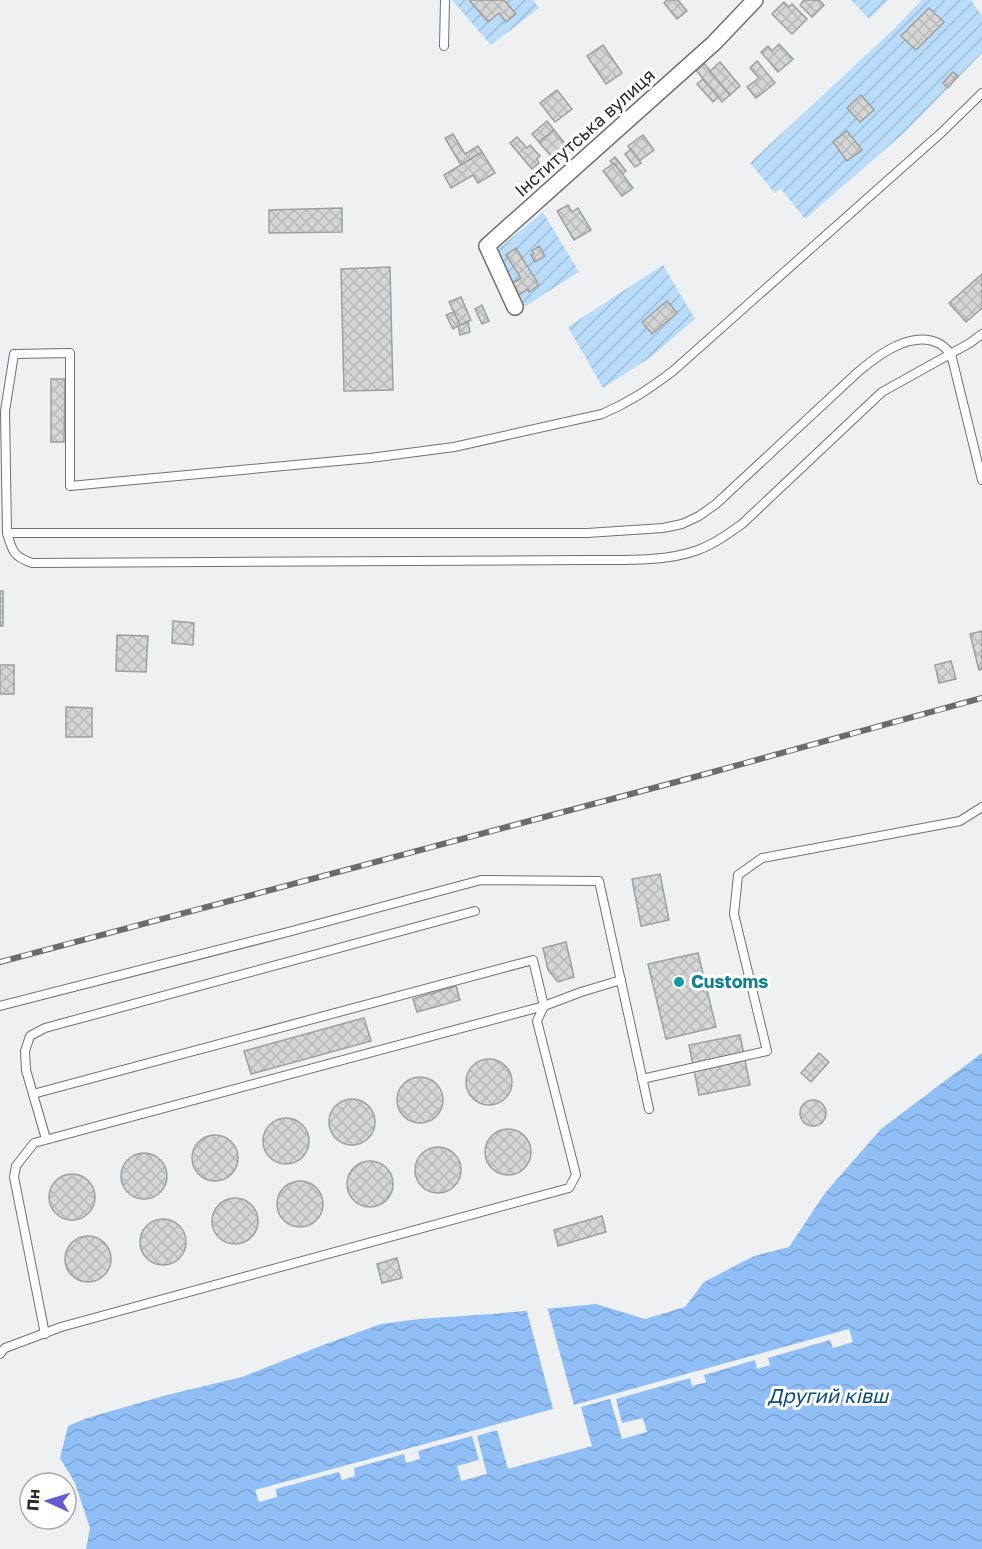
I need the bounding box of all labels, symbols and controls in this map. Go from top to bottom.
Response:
street label: Інститутська вулиця [510,63,659,201]
place label: Customs [691,970,768,992]
marker: Customs [672,975,686,989]
water label: Другий ківш [767,1383,890,1408]
north arrow [18,1471,78,1531]
text: Пн [22,1488,44,1512]

